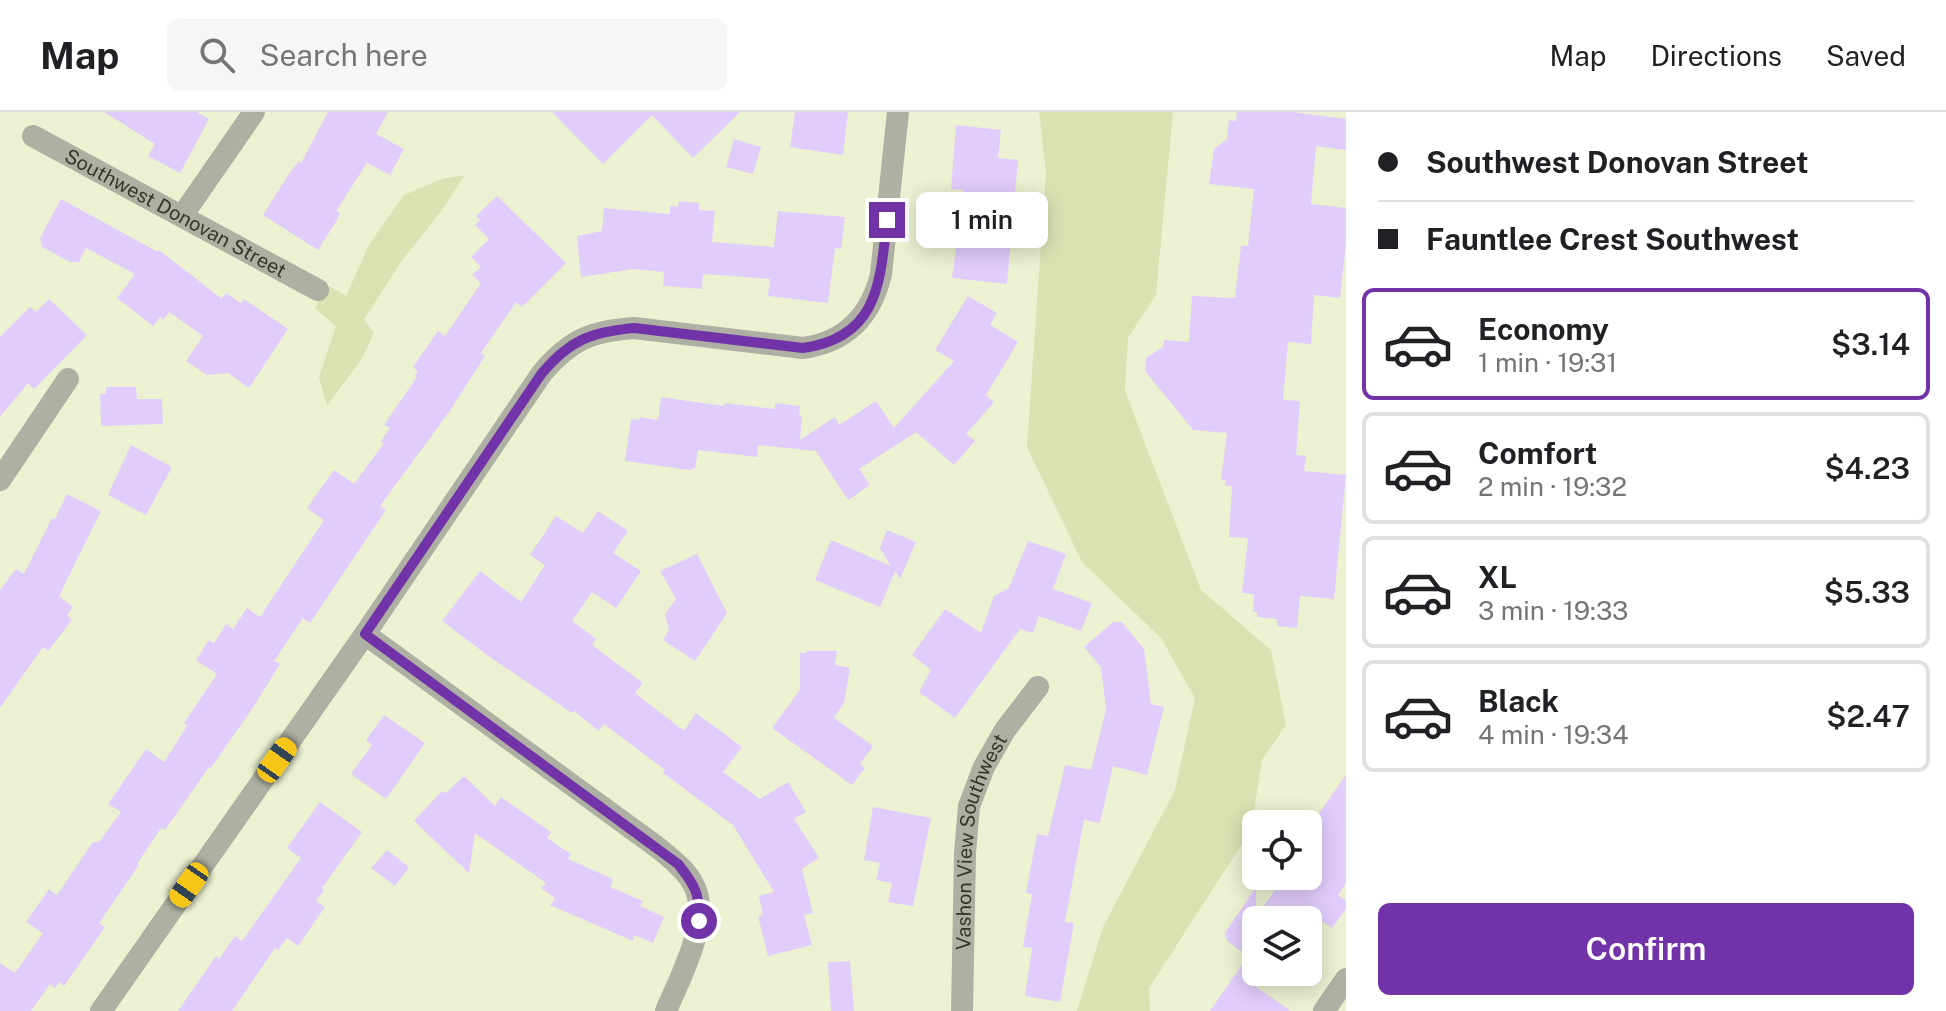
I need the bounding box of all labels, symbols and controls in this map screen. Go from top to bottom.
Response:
search box [167,19,727,91]
text: Map [40,33,119,78]
icon: search [195,33,239,77]
text: Search here [259,37,428,73]
text: Map [1550,39,1606,72]
text: Directions [1650,39,1782,72]
text: Saved [1826,39,1906,72]
street label: Southwest Donovan Street [61,143,290,283]
text: Southwest Donovan Street [1426,144,1809,180]
callout: 1 min [915,192,1047,248]
route end [869,202,905,238]
text: 1 min [951,204,1013,235]
text: Fauntlee Crest Southwest [1426,221,1799,257]
icon: car [1382,308,1454,380]
text: Economy [1478,311,1609,347]
text: $3.14 [1831,326,1910,362]
text: 1 min · 19:31 [1478,347,1617,378]
icon: car [1382,432,1454,504]
text: Comfort [1478,435,1597,471]
text: $4.23 [1824,450,1910,486]
text: 2 min · 19:32 [1478,471,1627,502]
icon: car [1382,556,1454,628]
text: XL [1478,559,1517,595]
text: $5.33 [1824,574,1910,610]
text: 3 min · 19:33 [1478,595,1629,626]
icon: car [1382,680,1454,752]
text: Black [1478,683,1559,719]
text: $2.47 [1826,698,1910,734]
text: 4 min · 19:34 [1478,719,1629,750]
street label: Vashon View Southwest [951,730,1012,950]
car [253,733,301,787]
map controls [1242,810,1322,986]
button: locate [1242,810,1322,890]
car [165,858,213,912]
route start [681,903,717,939]
button: Confirm [1378,903,1914,995]
button: layers [1242,906,1322,986]

